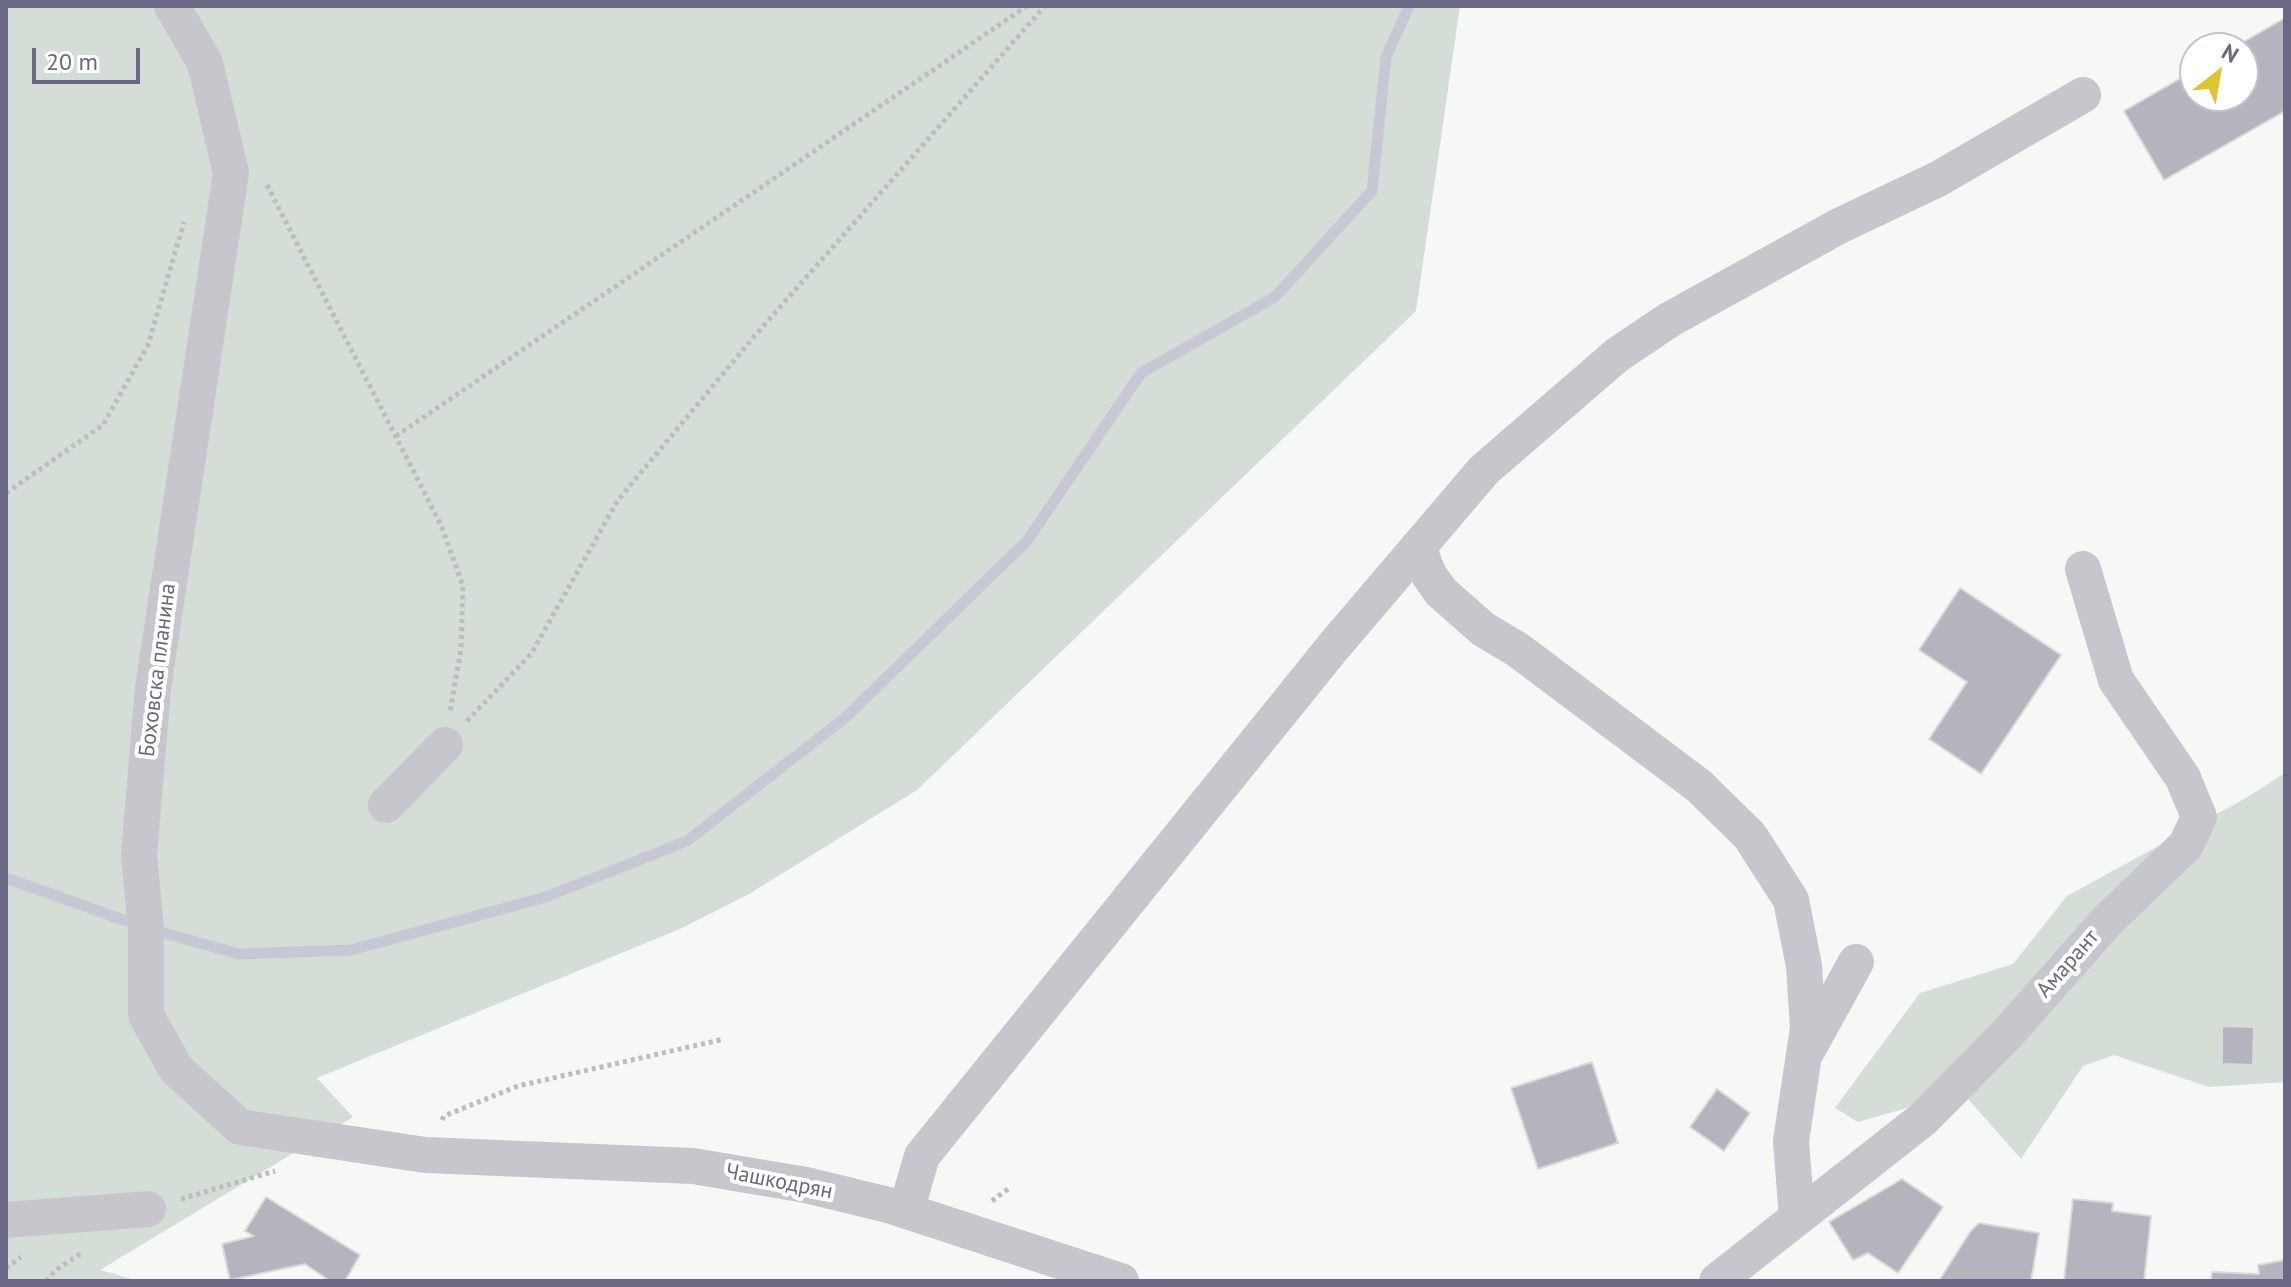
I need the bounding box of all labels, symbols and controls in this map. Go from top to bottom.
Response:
scale bar [36,32,144,82]
north arrow [2179,32,2259,112]
text: N [2217,37,2244,69]
text: 20 m [46,46,98,77]
street label: Боховска планина [134,582,182,758]
street label: Амарант [2031,925,2105,1003]
street label: Чашкодрян [723,1159,835,1205]

